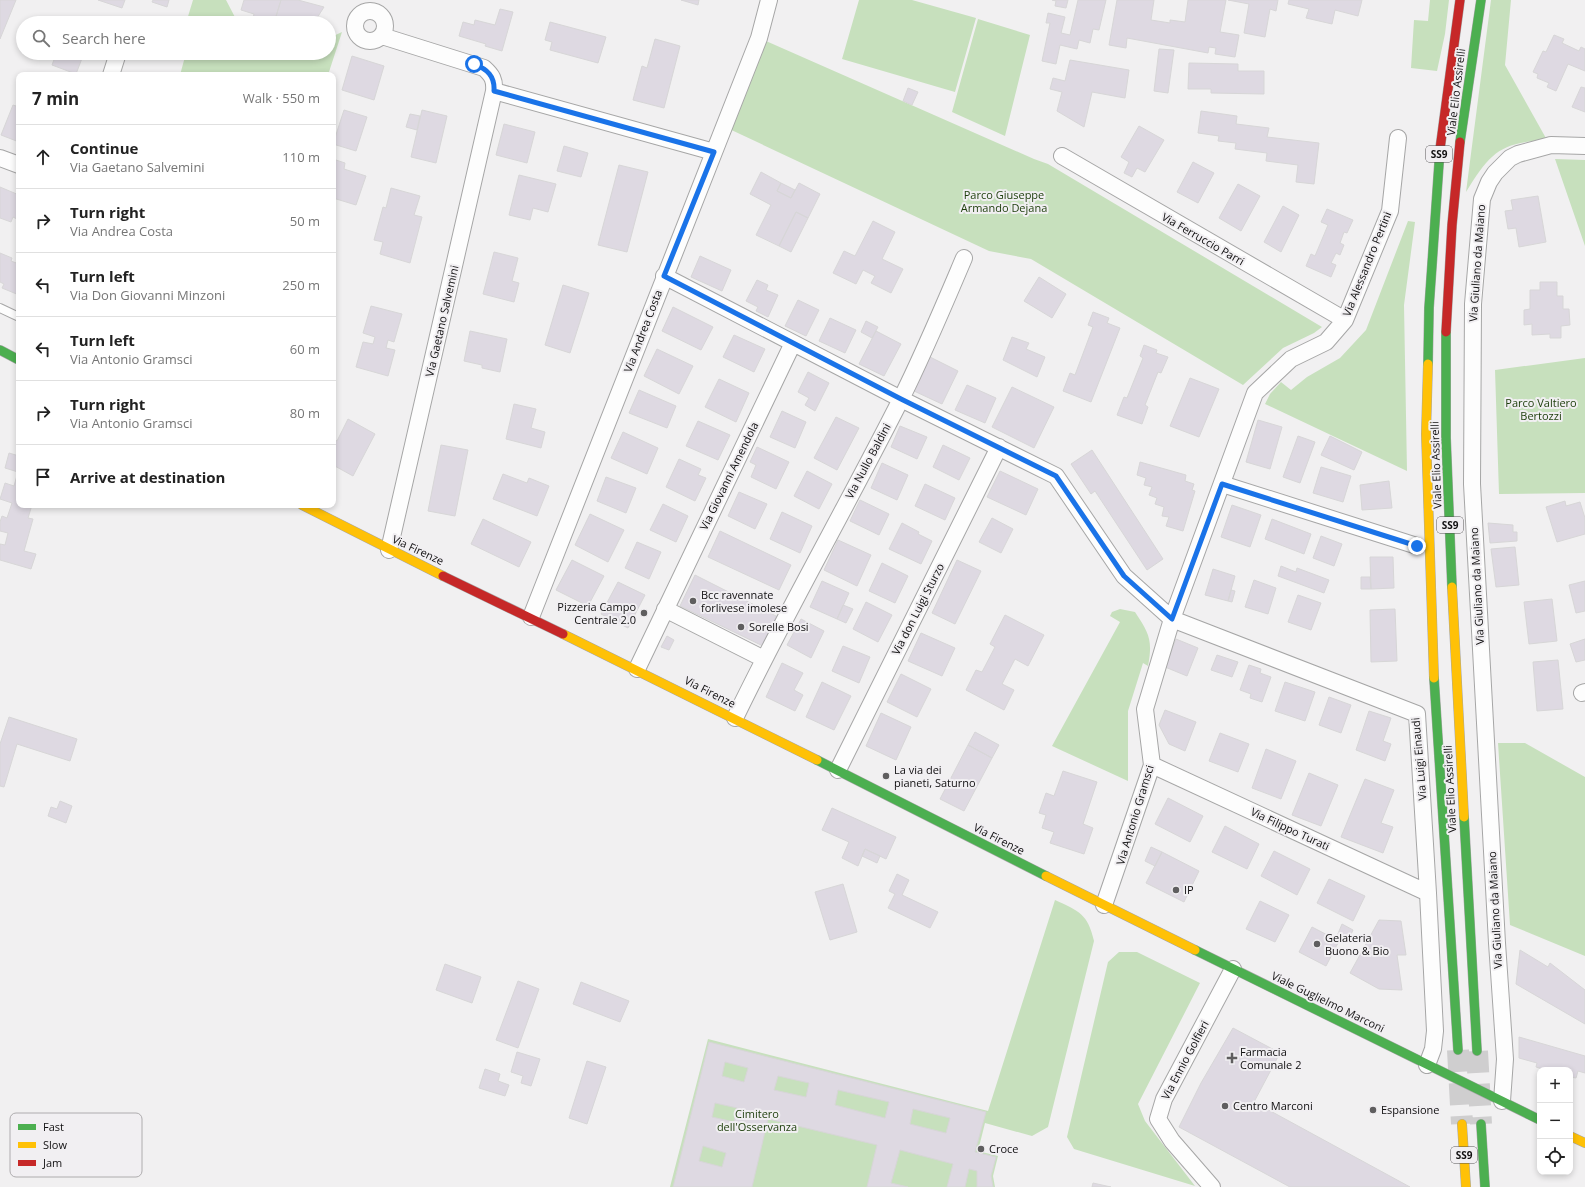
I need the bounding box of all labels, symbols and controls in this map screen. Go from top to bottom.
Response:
search box [16,16,336,60]
icon: search [30,27,52,49]
text: Search here [62,28,146,48]
street label: Viale Elio Assirelli [1443,48,1468,136]
route start [465,55,483,73]
text: 7 min [32,87,79,110]
text: Walk · 550 m [243,89,320,107]
text: Continue [70,138,138,158]
icon: ahead [32,146,54,168]
road number: SS9 [1426,146,1452,162]
text: 110 m [282,148,320,166]
text: Via Gaetano Salvemini [70,158,205,176]
park label: Parco Giuseppe Armando Dejana [961,187,1047,215]
text: Turn right [70,202,145,222]
street label: Via Giuliano da Maiano [1465,203,1488,322]
street label: Via Ferruccio Parri [1159,209,1247,268]
street label: Via Alessandro Pertini [1339,209,1394,318]
icon: right [32,210,54,232]
text: 50 m [290,212,320,230]
text: Via Andrea Costa [70,222,173,240]
street label: Via Gaetano Salvemini [421,264,462,378]
text: Turn left [70,266,135,286]
icon: left [32,274,54,296]
text: 250 m [282,276,320,294]
text: Via Don Giovanni Minzoni [70,286,225,304]
street label: Via Andrea Costa [620,287,665,374]
text: Turn left [70,330,135,350]
icon: left [32,338,54,360]
text: 60 m [290,340,320,358]
text: Via Antonio Gramsci [70,350,192,368]
text: Turn right [70,394,145,414]
park label: Parco Valtiero Bertozzi [1505,395,1577,423]
icon: right [32,402,54,424]
text: 80 m [290,404,320,422]
text: Via Antonio Gramsci [70,414,192,432]
street label: Via Giovanni Amendola [696,419,761,532]
street label: Via Nullo Baldini [841,420,894,501]
street label: Viale Elio Assirelli [1426,421,1445,509]
icon: arrive [32,466,54,488]
text: Arrive at destination [70,467,225,487]
road number: SS9 [1437,517,1463,533]
street label: Via Giuliano da Maiano [1466,526,1487,645]
street label: Via Firenze [390,531,447,568]
route end [1408,537,1426,555]
street label: Via don Luigi Sturzo [888,560,947,657]
place label: Bcc ravennate forlivese imolese [701,587,787,615]
marker: Bcc ravennate forlivese imolese [688,596,698,606]
place label: Pizzeria Campo Centrale 2.0 [557,599,636,627]
marker: Pizzeria Campo Centrale 2.0 [639,608,649,618]
place label: Sorelle Bosi [749,619,809,634]
marker: Sorelle Bosi [736,622,746,632]
street label: Via Firenze [682,672,738,711]
street label: Via Luigi Einaudi [1407,717,1430,801]
street label: Viale Elio Assirelli [1440,745,1459,833]
place label: La via dei pianeti, Saturno [894,762,976,790]
street label: Via Antonio Gramsci [1112,763,1157,867]
marker: La via dei pianeti, Saturno [881,771,891,781]
street label: Via Filippo Turati [1248,804,1332,853]
street label: Via Firenze [971,819,1027,858]
street label: Via Giuliano da Maiano [1484,850,1505,969]
place label: IP [1184,882,1194,897]
marker: IP [1171,885,1181,895]
place label: Gelateria Buono & Bio [1325,930,1389,958]
marker: Gelateria Buono & Bio [1312,939,1322,949]
street label: Viale Guglielmo Marconi [1269,968,1387,1035]
street label: Via Ennio Golfieri [1157,1018,1212,1102]
place label: Farmacia Comunale 2 [1240,1044,1301,1072]
marker: Farmacia Comunale 2 [1227,1053,1237,1063]
map controls [1537,1067,1573,1175]
button: + [1537,1067,1573,1103]
place label: Centro Marconi [1233,1098,1313,1113]
marker: Centro Marconi [1220,1101,1230,1111]
place label: Espansione [1381,1102,1440,1117]
button: − [1537,1103,1573,1139]
marker: Espansione [1368,1105,1378,1115]
park label: Cimitero dell'Osservanza [717,1106,797,1134]
legend [10,1113,142,1177]
text: Fast [43,1119,64,1134]
text: Slow [43,1137,67,1152]
button: locate [1537,1139,1573,1175]
place label: Croce [989,1141,1019,1156]
marker: Croce [976,1144,986,1154]
road number: SS9 [1451,1147,1477,1163]
text: Jam [42,1155,62,1170]

